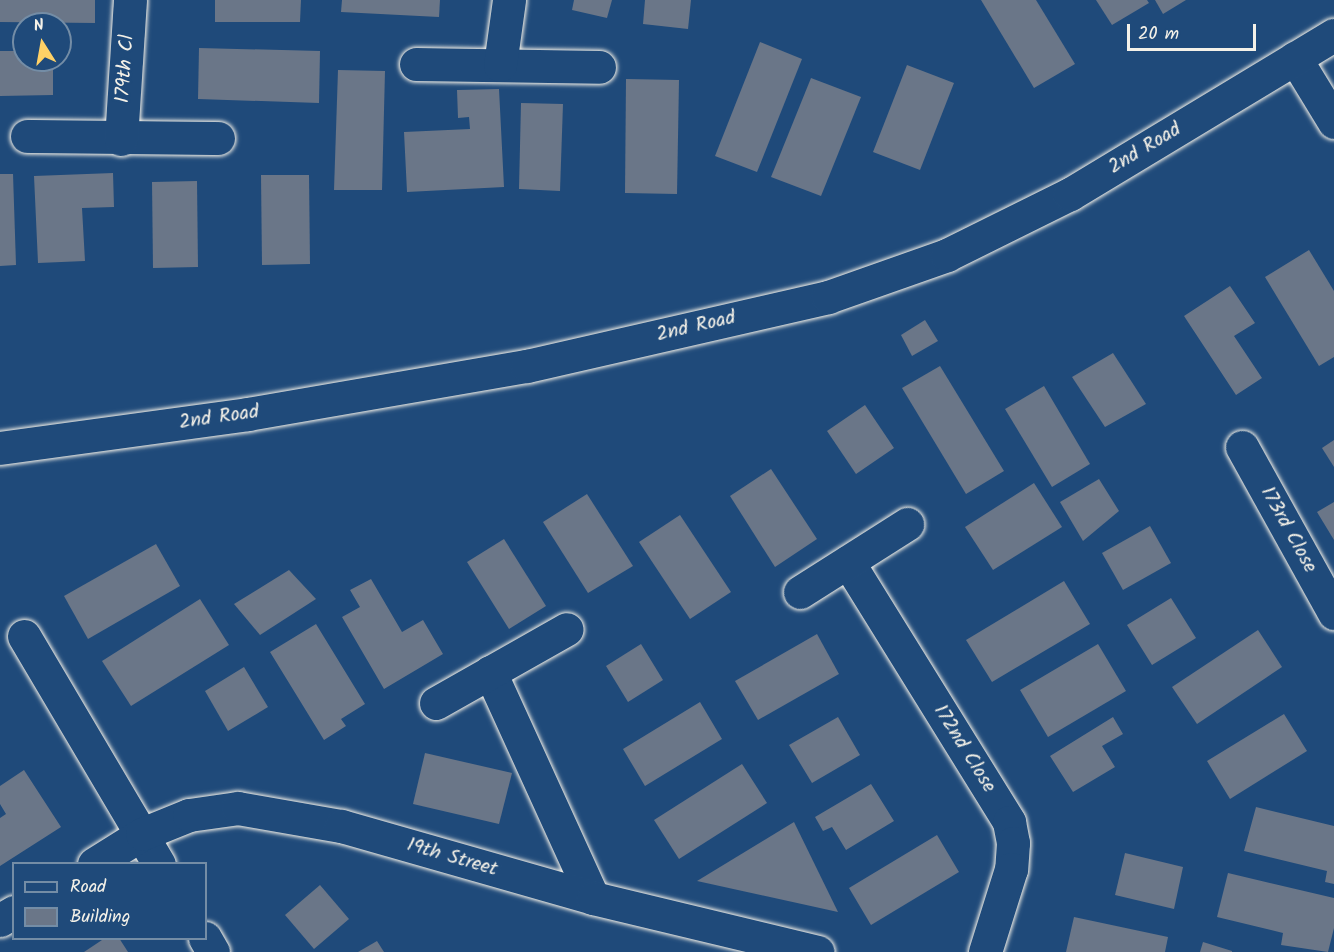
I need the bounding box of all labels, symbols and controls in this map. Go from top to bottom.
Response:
north arrow [12,12,72,72]
scale bar [1130,12,1259,50]
text: N [31,13,46,39]
text: 20 m [1138,20,1179,49]
street label: 179th Cl [112,34,140,104]
street label: 2nd Road [1104,118,1186,180]
street label: 2nd Road [654,306,738,348]
street label: 2nd Road [178,401,260,435]
street label: 173rd Close [1254,483,1322,577]
street label: 172nd Close [928,701,1000,797]
street label: 19th Street [404,834,500,882]
legend [12,862,207,940]
text: Road [70,873,106,902]
text: Building [70,903,130,932]

